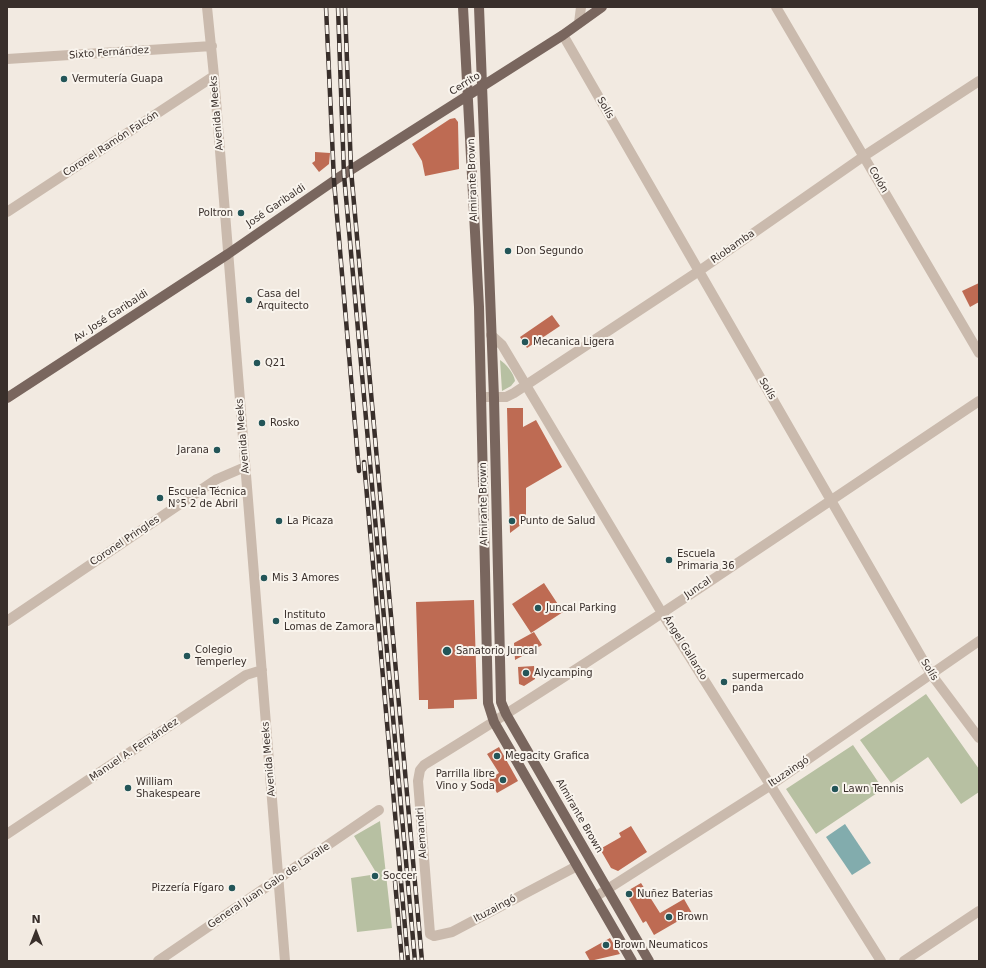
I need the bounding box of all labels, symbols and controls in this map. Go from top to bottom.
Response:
street label: Sixto Fernández [69,44,149,62]
street label: Cerrito [447,70,483,98]
place label: Vermutería Guapa [72,73,163,85]
marker: Vermutería Guapa [59,74,69,84]
street label: Avenida Meeks [208,75,226,151]
street label: Solís [594,95,616,121]
street label: Coronel Ramón Falcón [61,109,161,179]
street label: Almirante Brown [466,138,480,222]
street label: Colón [866,165,890,195]
street label: José Garibaldi [244,182,308,230]
place label: Poltron [198,207,233,219]
marker: Poltron [236,208,246,218]
street label: Riobamba [709,228,757,266]
place label: Don Segundo [516,245,583,257]
marker: Don Segundo [503,246,513,256]
street label: Av. José Garibaldi [71,287,151,345]
place label: Casa del Arquitecto [257,288,309,312]
marker: Casa del Arquitecto [244,295,254,305]
place label: Mecanica Ligera [533,336,614,348]
marker: Mecanica Ligera [520,337,530,347]
place label: Q21 [265,357,286,369]
marker: Q21 [252,358,262,368]
street label: Solís [756,376,778,402]
street label: Avenida Meeks [234,398,252,474]
place label: Rosko [270,417,299,429]
marker: Rosko [257,418,267,428]
place label: Jarana [177,444,209,456]
marker: Jarana [212,445,222,455]
street label: Almirante Brown [477,462,491,546]
place label: Escuela Técnica N°5 2 de Abril [168,486,246,510]
marker: Escuela Técnica N°5 2 de Abril [155,493,165,503]
street label: Coronel Pringles [88,513,162,569]
place label: La Picaza [287,515,333,527]
place label: Punto de Salud [520,515,595,527]
marker: La Picaza [274,516,284,526]
marker: Punto de Salud [507,516,517,526]
place label: Escuela Primaria 36 [677,548,735,572]
marker: Escuela Primaria 36 [664,555,674,565]
place label: Mis 3 Amores [272,572,339,584]
marker: Mis 3 Amores [259,573,269,583]
street label: Juncal [682,575,714,601]
place label: Juncal Parking [546,602,616,614]
marker: Juncal Parking [533,603,543,613]
place label: Instituto Lomas de Zamora [284,609,375,632]
street label: Ángel Gallardo [660,614,710,682]
marker: Instituto Lomas de Zamora [271,616,281,626]
place label: Colegio Temperley [195,644,247,668]
marker: Sanatorio Juncal [441,645,453,657]
place label: Sanatorio Juncal [456,645,537,657]
marker: Colegio Temperley [182,651,192,661]
street label: Solís [918,657,940,683]
place label: Alycamping [534,667,593,679]
marker: Alycamping [521,668,531,678]
place label: supermercado panda [732,670,804,694]
marker: supermercado panda [719,677,729,687]
street label: Manuel A. Fernández [87,716,181,784]
street label: Avenida Meeks [260,721,278,797]
place label: Megacity Grafica [505,750,589,762]
marker: Megacity Grafica [492,751,502,761]
street label: Ituzaingó [767,754,811,790]
place label: Parrilla libre Vino y Soda [436,768,495,792]
marker: Parrilla libre Vino y Soda [498,775,508,785]
place label: William Shakespeare [136,776,200,800]
street label: Almirante Brown [553,777,605,855]
marker: William Shakespeare [123,783,133,793]
place label: Lawn Tennis [843,783,904,795]
marker: Lawn Tennis [830,784,840,794]
street label: Alemandri [414,807,430,859]
street label: General Juan Galo de Lavalle [206,841,332,931]
place label: Soccer [383,870,417,882]
marker: Soccer [370,871,380,881]
place label: Pizzería Fígaro [152,882,224,894]
marker: Pizzería Fígaro [227,883,237,893]
place label: Nuñez Baterias [637,888,713,900]
marker: Nuñez Baterias [624,889,634,899]
street label: Ituzaingó [472,893,518,925]
place label: Brown [677,911,708,923]
north arrow [16,912,56,952]
marker: Brown [664,912,674,922]
text: N [31,913,41,926]
place label: Brown Neumaticos [614,939,708,951]
marker: Brown Neumaticos [601,940,611,950]

